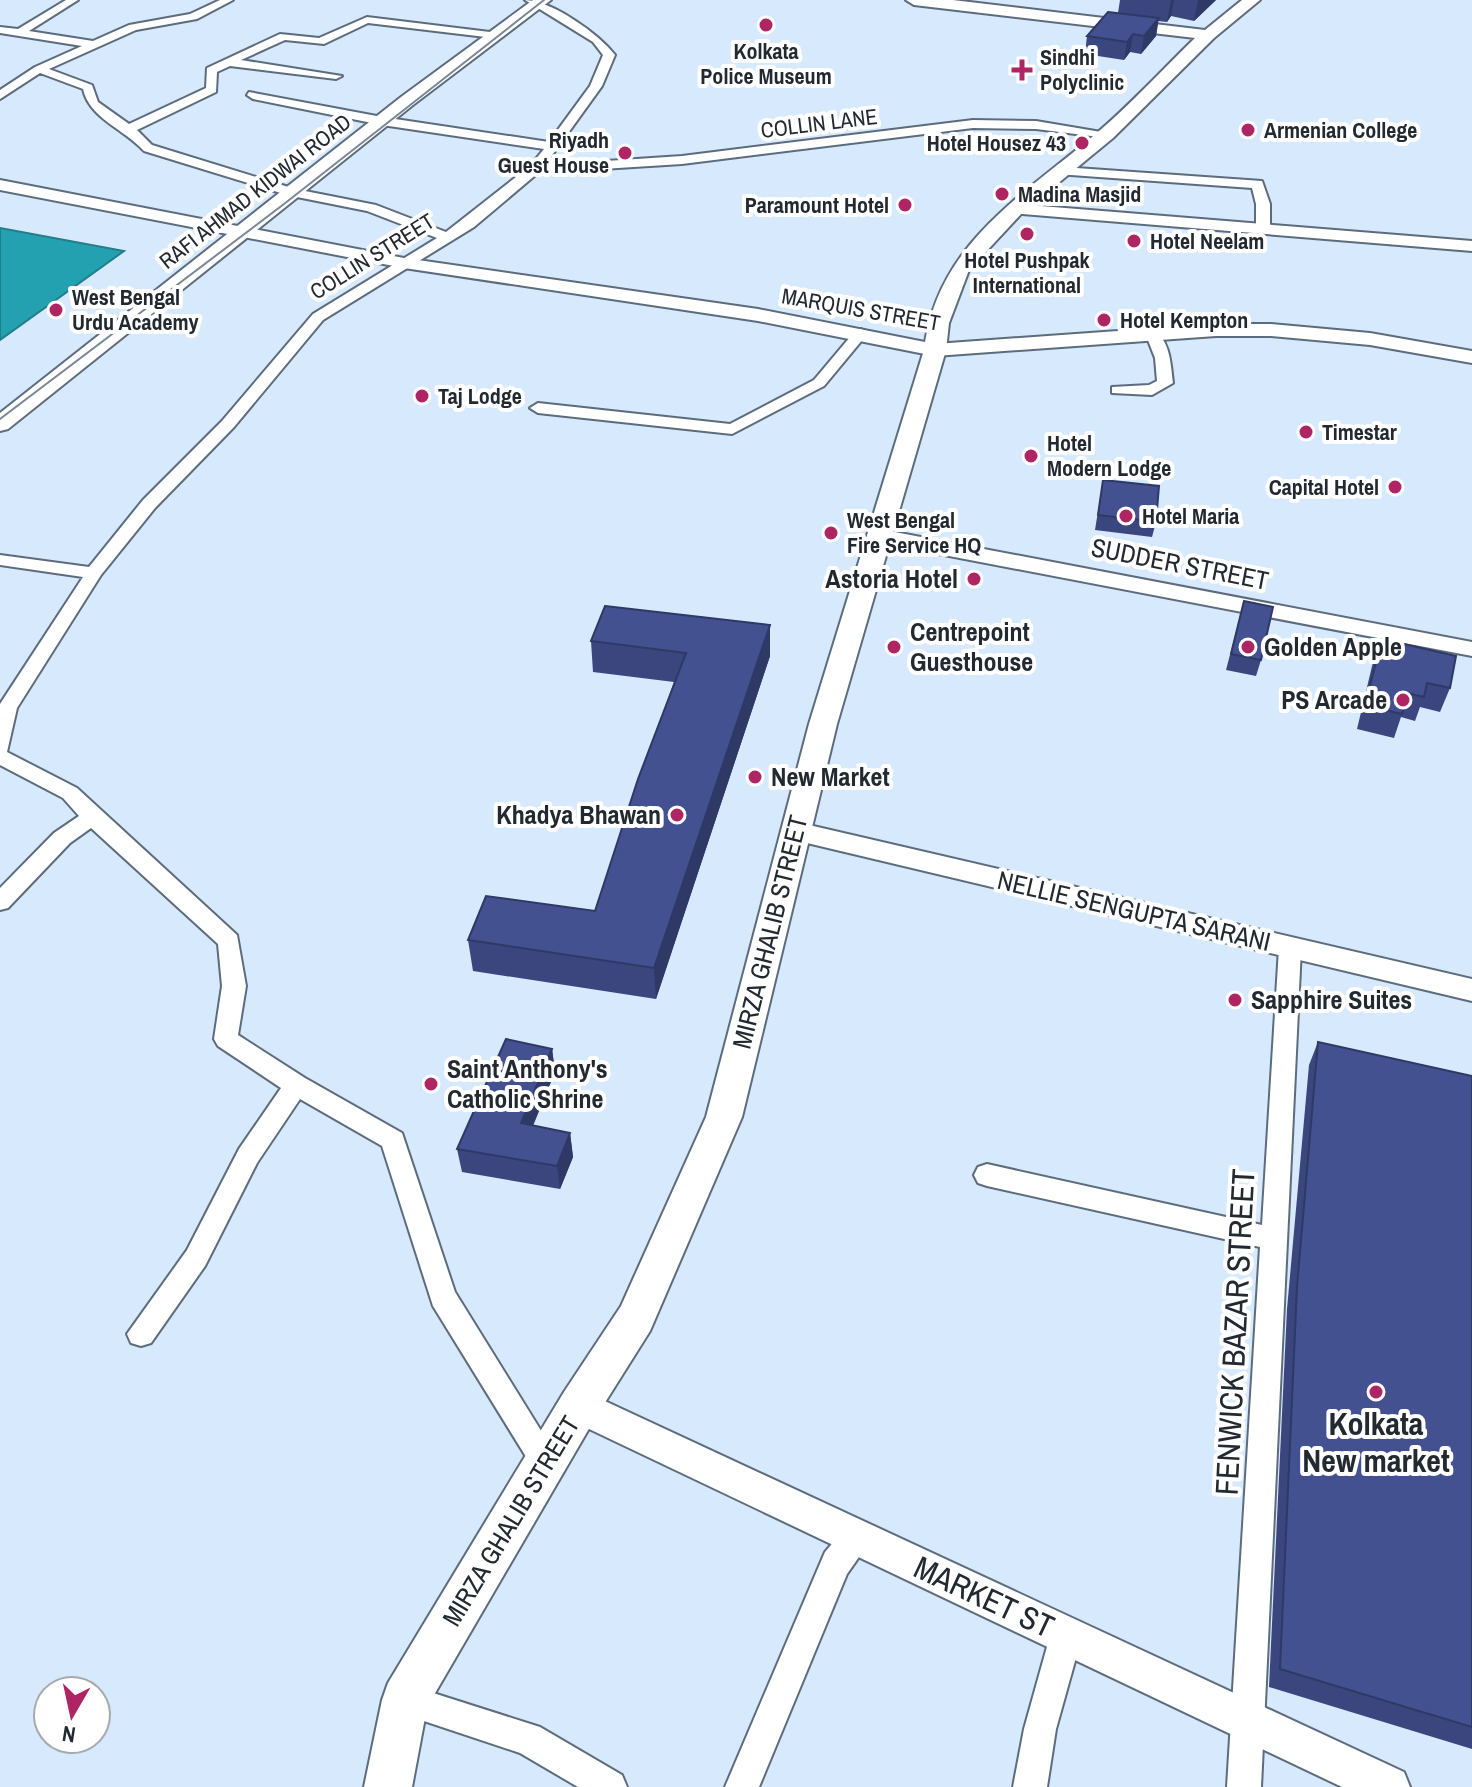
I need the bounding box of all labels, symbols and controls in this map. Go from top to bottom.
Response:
marker: Kolkata Police Museum [757,16,775,34]
place label: Kolkata Police Museum [700,36,832,91]
place label: Sindhi Polyclinic [1040,42,1124,97]
marker: Sindhi Polyclinic [1011,59,1033,81]
street label: COLLIN LANE [759,101,879,145]
street label: RAFI AHMAD KIDWAI ROAD [153,107,357,275]
place label: Armenian College [1264,115,1417,145]
marker: Armenian College [1239,121,1257,139]
place label: Riyadh Guest House [498,125,609,180]
place label: Hotel Housez 43 [927,128,1066,158]
marker: Hotel Housez 43 [1073,134,1091,152]
marker: Riyadh Guest House [616,144,634,162]
place label: Madina Masjid [1018,179,1141,209]
marker: Madina Masjid [993,185,1011,203]
place label: Paramount Hotel [745,190,889,220]
marker: Paramount Hotel [896,196,914,214]
street label: COLLIN STREET [304,206,440,306]
marker: Hotel Pushpak International [1018,225,1036,243]
place label: Hotel Neelam [1150,226,1264,256]
marker: Hotel Neelam [1125,232,1143,250]
place label: Hotel Pushpak International [964,245,1091,300]
street label: MARQUIS STREET [779,280,943,338]
place label: West Bengal Urdu Academy [72,282,199,337]
marker: West Bengal Urdu Academy [47,301,65,319]
place label: Hotel Kempton [1120,305,1248,335]
marker: Hotel Kempton [1095,311,1113,329]
place label: Taj Lodge [438,381,522,411]
marker: Taj Lodge [413,387,431,405]
place label: Timestar [1322,417,1397,447]
marker: Timestar [1297,423,1315,441]
place label: Hotel Modern Lodge [1047,428,1171,483]
marker: Hotel Modern Lodge [1022,447,1040,465]
place label: Capital Hotel [1269,472,1379,502]
marker: Capital Hotel [1386,478,1404,496]
place label: Hotel Maria [1142,501,1239,531]
place label: West Bengal Fire Service HQ [847,505,981,560]
marker: Hotel Maria [1117,507,1135,525]
marker: West Bengal Fire Service HQ [822,524,840,542]
street label: SUDDER STREET [1088,529,1272,598]
place label: Astoria Hotel [825,561,958,596]
marker: Astoria Hotel [965,570,983,588]
place label: Centrepoint Guesthouse [910,614,1033,679]
place label: Golden Apple [1264,629,1402,664]
marker: Centrepoint Guesthouse [885,638,903,656]
marker: Golden Apple [1239,638,1257,656]
place label: PS Arcade [1281,682,1387,717]
marker: PS Arcade [1394,691,1412,709]
place label: New Market [771,759,889,794]
marker: New Market [746,768,764,786]
place label: Khadya Bhawan [496,797,661,832]
marker: Khadya Bhawan [668,806,686,824]
street label: MIRZA GHALIB STREET [724,812,815,1052]
street label: NELLIE SENGUPTA SARANI [994,862,1274,959]
place label: Sapphire Suites [1251,982,1412,1017]
marker: Sapphire Suites [1226,991,1244,1009]
place label: Saint Anthony's Catholic Shrine [447,1051,608,1116]
marker: Saint Anthony's Catholic Shrine [422,1075,440,1093]
street label: FENWICK BAZAR STREET [1204,1168,1265,1496]
marker: Kolkata New market [1367,1383,1385,1401]
place label: Kolkata New market [1302,1402,1450,1482]
street label: MIRZA GHALIB STREET [434,1409,587,1632]
street label: MARKET ST [907,1545,1061,1648]
north arrow [32,1675,112,1755]
text: N [60,1719,78,1751]

